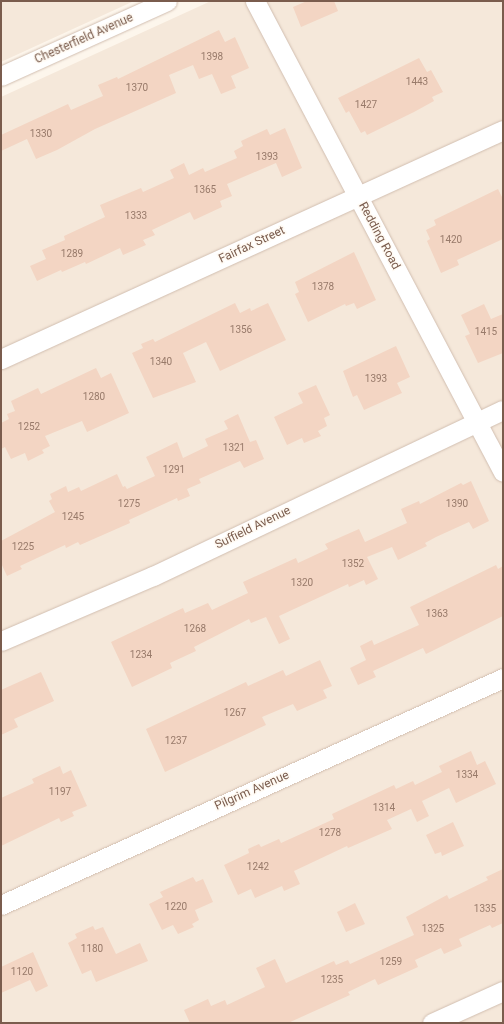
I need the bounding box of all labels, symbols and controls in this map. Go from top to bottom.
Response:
street label: Chesterfield Avenue [33,11,135,67]
house number: 1398 [201,51,223,63]
house number: 1443 [406,76,428,88]
house number: 1370 [126,82,148,94]
house number: 1427 [355,99,377,111]
house number: 1330 [30,128,52,140]
house number: 1393 [256,151,278,163]
house number: 1365 [194,184,216,196]
street label: Redding Road [355,200,403,272]
house number: 1333 [125,210,147,222]
street label: Fairfax Street [217,223,287,267]
house number: 1420 [440,234,462,246]
house number: 1289 [61,248,83,260]
house number: 1378 [312,281,334,293]
house number: 1356 [230,324,252,336]
house number: 1415 [475,326,497,338]
house number: 1340 [150,356,172,368]
house number: 1393 [365,373,387,385]
house number: 1280 [83,391,105,403]
house number: 1252 [18,421,40,433]
house number: 1321 [223,442,245,454]
house number: 1291 [163,464,185,476]
house number: 1275 [118,498,140,510]
house number: 1390 [446,498,468,510]
street label: Suffield Avenue [213,504,293,552]
house number: 1245 [62,511,84,523]
house number: 1225 [12,541,34,553]
house number: 1352 [342,558,364,570]
house number: 1320 [291,577,313,589]
house number: 1363 [426,608,448,620]
house number: 1268 [184,623,206,635]
house number: 1234 [130,649,152,661]
house number: 1267 [224,707,246,719]
house number: 1237 [165,735,187,747]
street label: Pilgrim Avenue [213,768,291,814]
house number: 1334 [456,769,478,781]
house number: 1197 [49,786,71,798]
house number: 1314 [373,802,395,814]
house number: 1278 [319,827,341,839]
house number: 1242 [247,861,269,873]
house number: 1220 [165,901,187,913]
house number: 1335 [474,903,496,915]
house number: 1325 [422,923,444,935]
house number: 1180 [81,943,103,955]
house number: 1259 [380,956,402,968]
house number: 1120 [11,966,33,978]
house number: 1235 [321,974,343,986]

